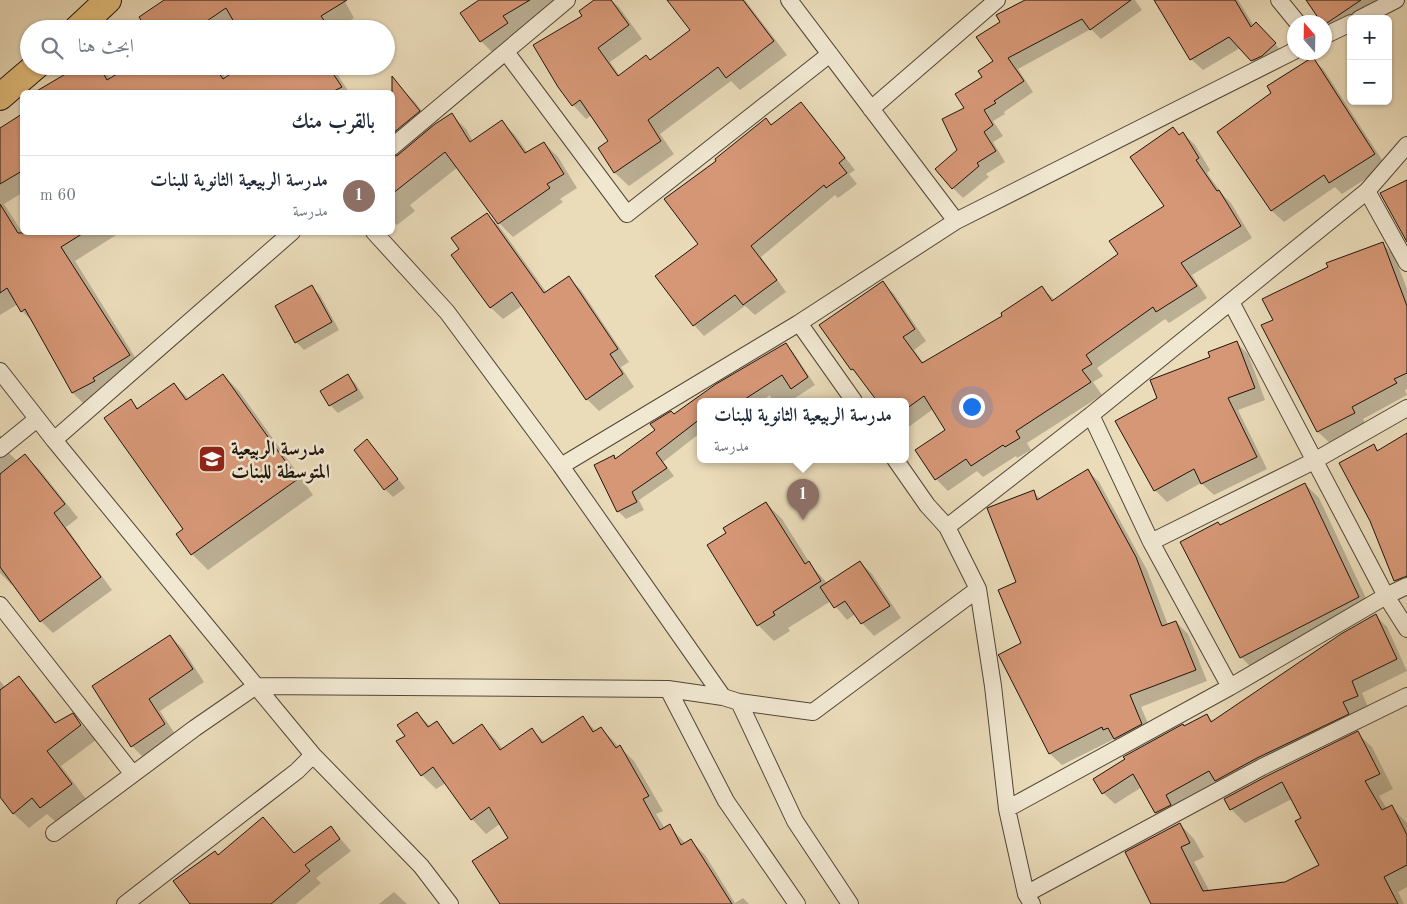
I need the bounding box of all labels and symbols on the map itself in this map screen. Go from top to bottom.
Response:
north arrow [1287,15,1332,60]
your location [959,394,985,420]
place label: مدرسة الربيعية المتوسطة للبنات [231,439,330,484]
school or university icon: مدرسة الربيعية المتوسطة للبنات [197,444,227,474]
pin: 1 [787,479,819,520]

